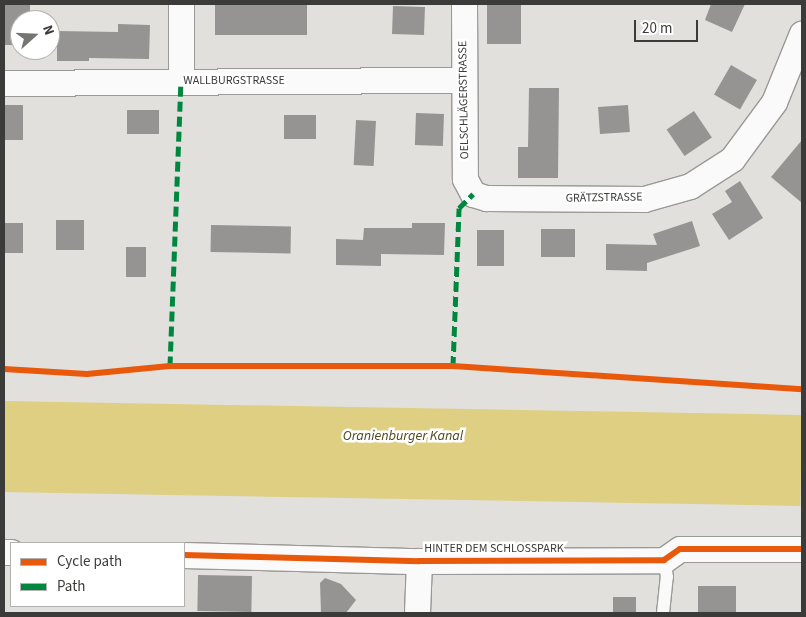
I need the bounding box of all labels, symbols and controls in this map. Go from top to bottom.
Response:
north arrow [10,10,60,60]
scale bar [636,10,700,42]
text: 20 m [642,18,672,39]
text: N [37,22,59,38]
street label: OELSCHLÄGERSTRASSE [456,41,472,159]
street label: WALLBURGSTRASSE [183,74,285,88]
street label: GRÄTZSTRASSE [565,190,643,206]
water label: Oranienburger Kanal [343,428,463,444]
legend [10,542,185,607]
street label: HINTER DEM SCHLOSSPARK [424,542,564,556]
text: Cycle path [57,551,122,572]
text: Path [57,576,85,597]

